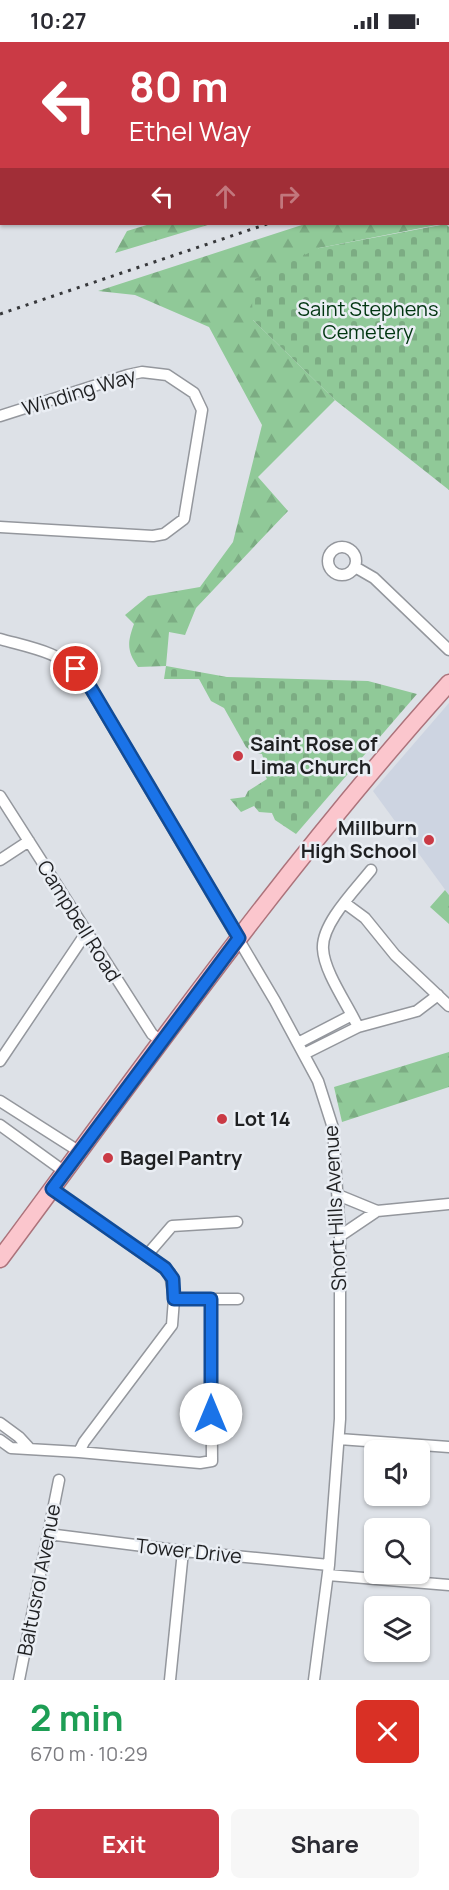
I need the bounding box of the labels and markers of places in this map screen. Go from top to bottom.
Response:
pin [50,643,101,694]
place label: Saint Rose of Lima Church [250,730,378,780]
marker: Saint Rose of Lima Church [231,749,245,763]
place label: Millburn High School [301,814,417,864]
marker: Millburn High School [422,833,436,847]
place label: Lot 14 [234,1105,291,1132]
marker: Lot 14 [215,1112,229,1126]
place label: Bagel Pantry [120,1144,243,1171]
marker: Bagel Pantry [101,1151,115,1165]

